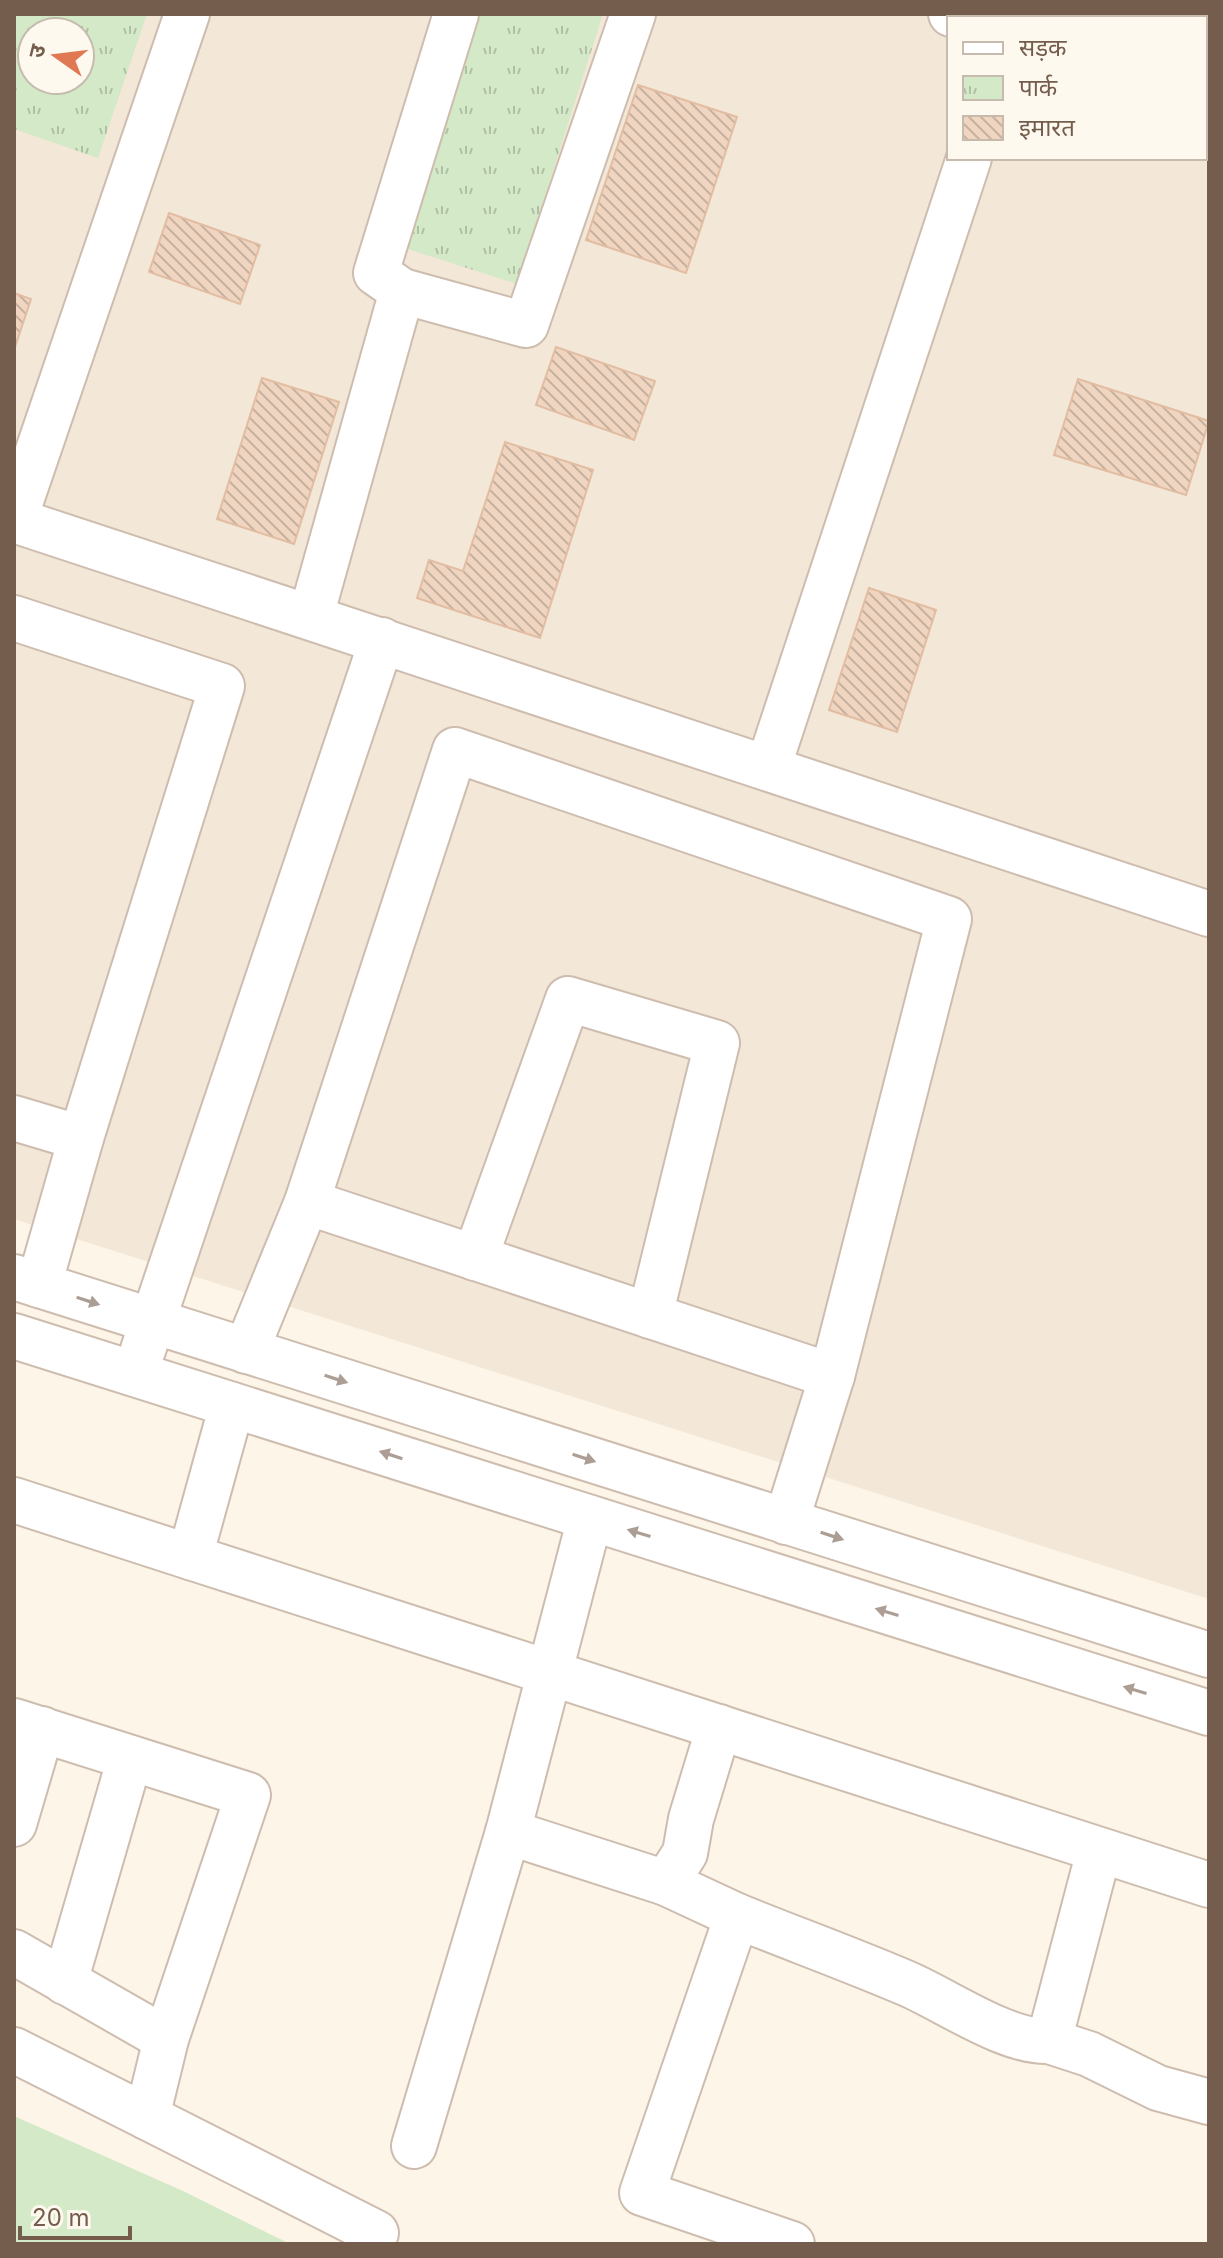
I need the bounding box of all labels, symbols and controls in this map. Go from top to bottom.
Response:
north arrow [16,16,96,96]
legend [947,16,1207,160]
text: सड़क [1019,33,1067,62]
text: उ [22,41,51,61]
text: पार्क [1019,73,1058,102]
text: इमारत [1019,113,1076,142]
one-way arrow [77,1295,101,1307]
one-way arrow [325,1374,349,1386]
one-way arrow [378,1448,402,1461]
one-way arrow [572,1452,596,1465]
one-way arrow [626,1527,650,1539]
one-way arrow [820,1530,844,1543]
one-way arrow [874,1605,898,1617]
one-way arrow [1122,1683,1146,1696]
scale bar [20,2190,130,2240]
text: 20 m [32,2203,90,2232]

